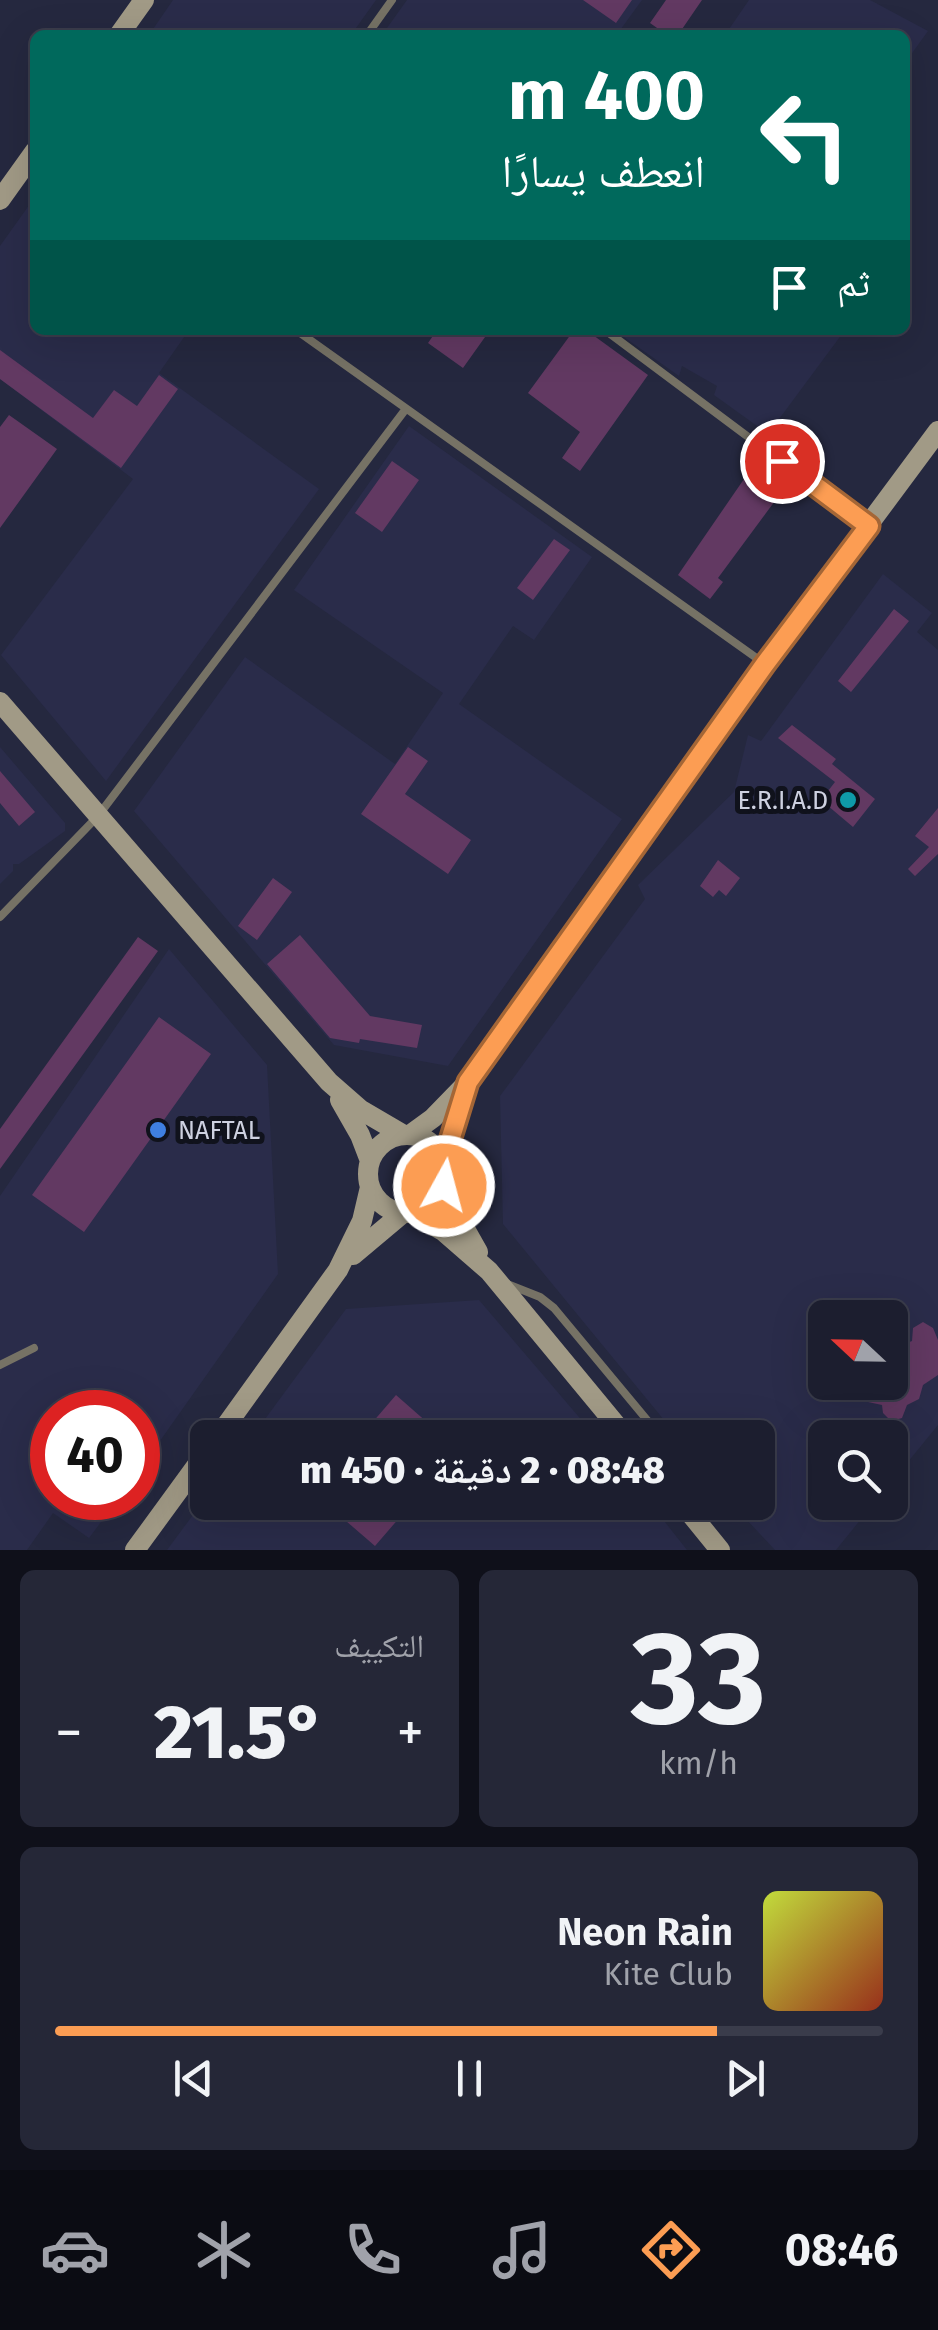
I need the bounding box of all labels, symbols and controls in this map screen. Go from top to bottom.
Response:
text: 400 m [508,54,705,138]
icon: left [740,70,870,200]
text: انعطف يسارًا [502,145,705,199]
icon: arrive [762,260,817,315]
text: ثم [837,260,870,306]
pin [740,419,825,504]
icon: arrive [755,434,810,489]
place label: E.R.I.A.D [737,786,828,816]
marker: E.R.I.A.D [837,789,859,811]
place label: NAFTAL [178,1116,260,1146]
marker: NAFTAL [147,1119,169,1141]
position arrow [392,1134,496,1238]
north arrow [808,1300,908,1400]
map controls [808,1300,908,1520]
speed limit sign: 40 [30,1390,160,1520]
button: search [808,1420,908,1520]
text: 08:48 · 2 دقيقة · 450 m [300,1447,665,1493]
text: 33 [631,1601,766,1757]
text: التكييف [334,1627,424,1665]
text: 21.5° [154,1688,325,1778]
text: − [55,1700,83,1766]
text: + [397,1700,424,1766]
text: km/h [659,1744,738,1782]
text: Neon Rain [557,1909,733,1955]
text: Kite Club [604,1955,733,1993]
icon: previous [166,2051,221,2106]
icon: pause [442,2051,497,2106]
icon: next [718,2051,773,2106]
icon: car [40,2215,110,2285]
icon: climate [189,2215,259,2285]
icon: phone [338,2215,408,2285]
icon: music [487,2215,557,2285]
icon: directions [636,2215,706,2285]
text: 08:46 [785,2223,899,2277]

